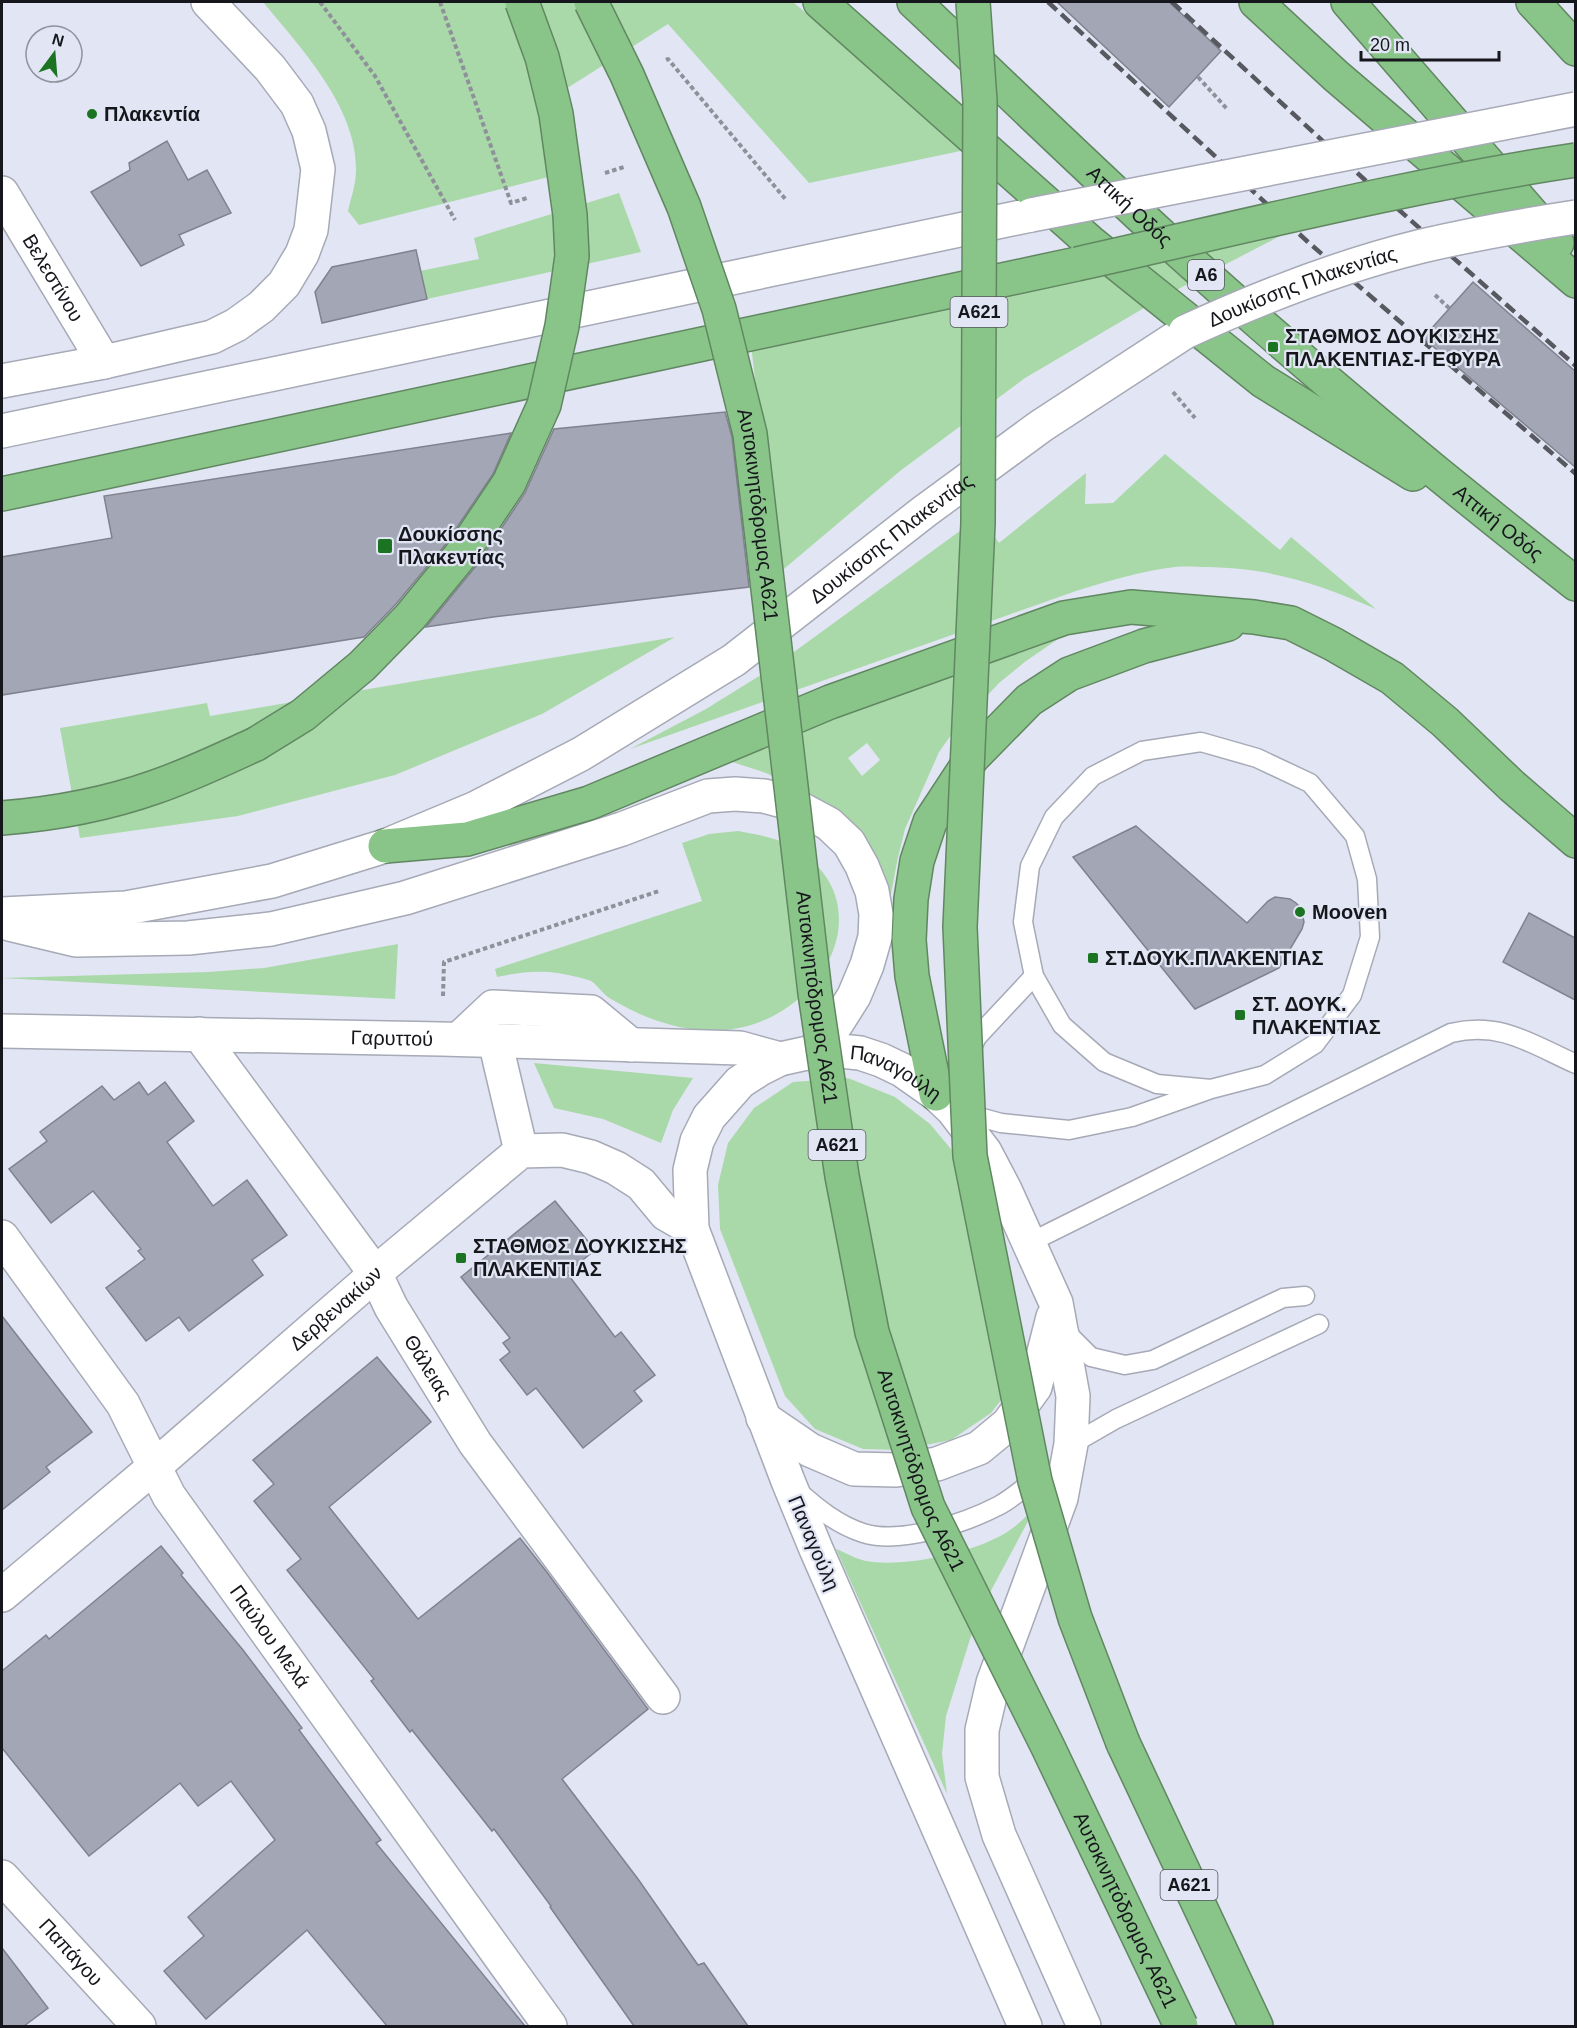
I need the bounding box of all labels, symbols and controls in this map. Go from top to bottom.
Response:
north arrow [24,24,84,84]
scale bar [1361,24,1499,62]
text: N [50,30,66,50]
text: 20 m [1370,35,1410,55]
place label: Πλακεντία [104,103,201,125]
marker: Πλακεντία [85,107,99,121]
street label: Αττική Οδός [1083,161,1177,251]
street label: Βελεστίνου [18,230,88,325]
street label: Δουκίσσης Πλακεντίας [1205,242,1399,331]
road number: Α6 [1188,260,1224,290]
road number: Α621 [950,297,1008,327]
place label: ΣΤΑΘΜΟΣ ΔΟΥΚΙΣΣΗΣ ΠΛΑΚΕΝΤΙΑΣ-ΓΕΦΥΡΑ [1285,325,1501,370]
marker: ΣΤΑΘΜΟΣ ΔΟΥΚΙΣΣΗΣ ΠΛΑΚΕΝΤΙΑΣ-ΓΕΦΥΡΑ [1266,340,1280,354]
street label: Αυτοκινητόδρομος Α621 [733,406,783,623]
street label: Δουκίσσης Πλακεντίας [806,469,977,608]
street label: Αττική Οδός [1450,480,1548,565]
place label: Δουκίσσης Πλακεντίας [398,523,505,568]
marker: Δουκίσσης Πλακεντίας [376,537,394,555]
street label: Αυτοκινητόδρομος Α621 [792,889,842,1105]
place label: Mooven [1312,901,1388,923]
marker: Mooven [1293,905,1307,919]
place label: ΣΤ.ΔΟΥΚ.ΠΛΑΚΕΝΤΙΑΣ [1105,947,1323,969]
marker: ΣΤ.ΔΟΥΚ.ΠΛΑΚΕΝΤΙΑΣ [1086,951,1100,965]
place label: ΣΤ. ΔΟΥΚ. ΠΛΑΚΕΝΤΙΑΣ [1252,993,1381,1038]
marker: ΣΤ. ΔΟΥΚ. ΠΛΑΚΕΝΤΙΑΣ [1233,1008,1247,1022]
street label: Γαρυττού [350,1026,433,1050]
street label: Παναγούλη [849,1041,945,1105]
road number: Α621 [808,1130,866,1160]
place label: ΣΤΑΘΜΟΣ ΔΟΥΚΙΣΣΗΣ ΠΛΑΚΕΝΤΙΑΣ [473,1235,687,1280]
marker: ΣΤΑΘΜΟΣ ΔΟΥΚΙΣΣΗΣ ΠΛΑΚΕΝΤΙΑΣ [454,1251,468,1265]
street label: Δερβενακίων [285,1261,386,1355]
street label: Θάλειας [400,1331,456,1404]
street label: Αυτοκινητόδρομος Α621 [873,1366,969,1575]
street label: Παναγούλη [784,1492,844,1594]
street label: Παύλου Μελά [226,1581,314,1692]
street label: Αυτοκινητόδρομος Α621 [1070,1808,1182,2012]
road number: Α621 [1160,1870,1218,1900]
street label: Παπάγου [35,1914,107,1990]

